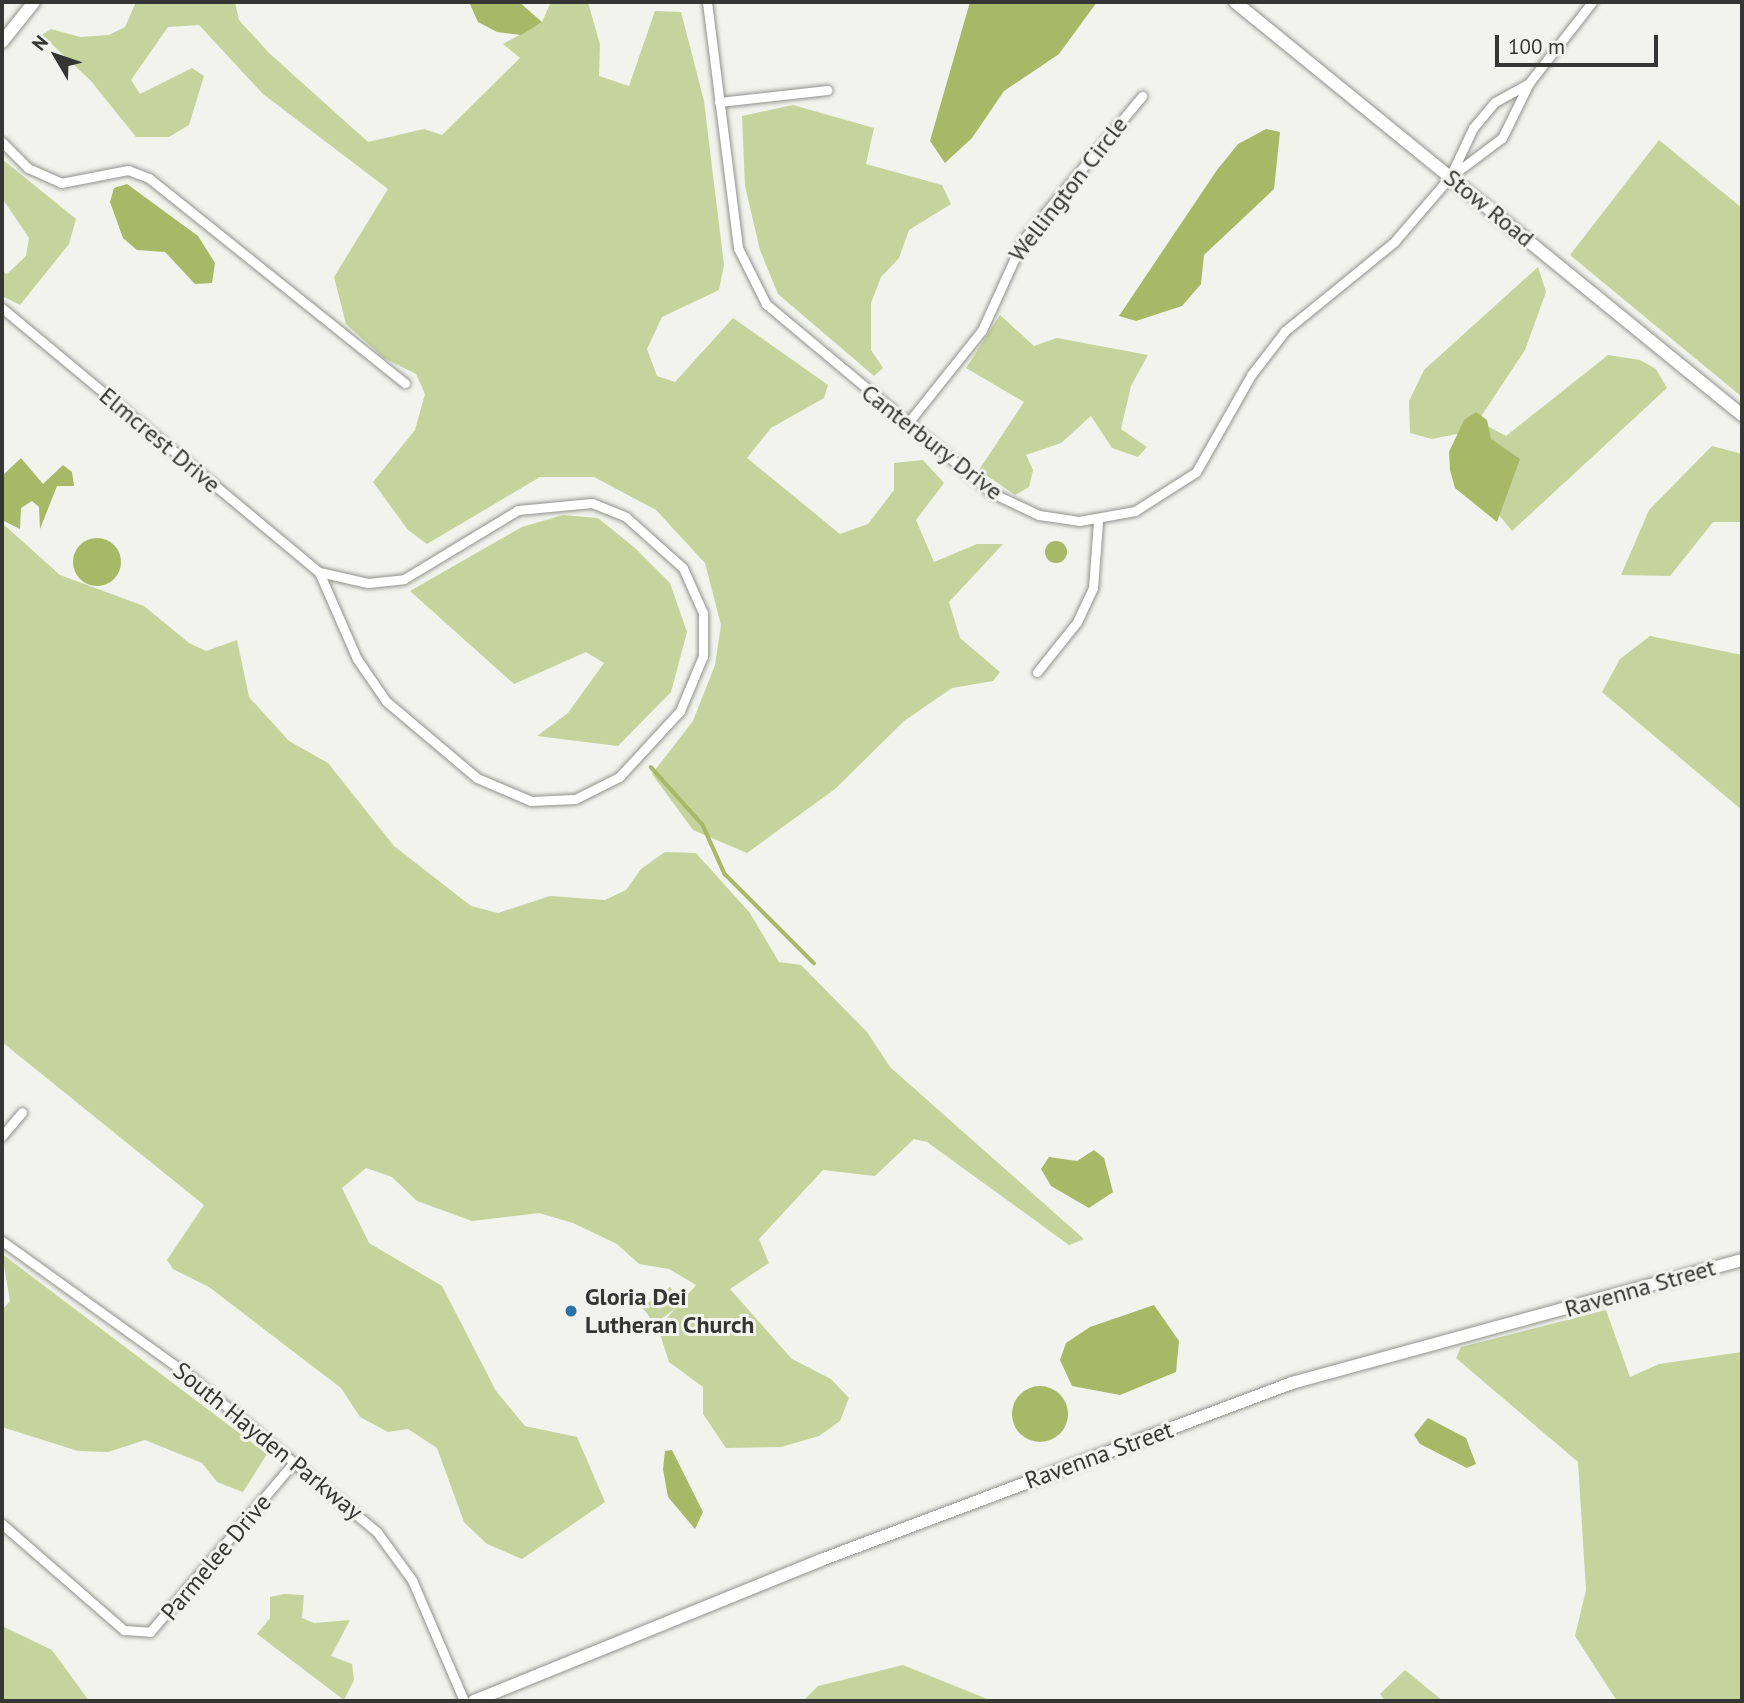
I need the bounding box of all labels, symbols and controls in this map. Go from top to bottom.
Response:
north arrow [21,21,91,91]
scale bar [1499,21,1662,65]
text: N [26,30,53,55]
text: 100 m [1508,33,1565,60]
street label: Wellington Circle [1002,111,1134,267]
street label: Stow Road [1438,163,1540,253]
street label: Canterbury Drive [855,378,1009,506]
street label: Elmcrest Drive [94,381,226,499]
street label: Ravenna Street [1561,1253,1719,1323]
place label: Gloria Dei Lutheran Church [585,1283,755,1339]
marker: Gloria Dei Lutheran Church [563,1303,579,1319]
street label: South Hayden Parkway [168,1356,368,1526]
street label: Ravenna Street [1021,1415,1177,1495]
street label: Parmelee Drive [155,1488,277,1626]

